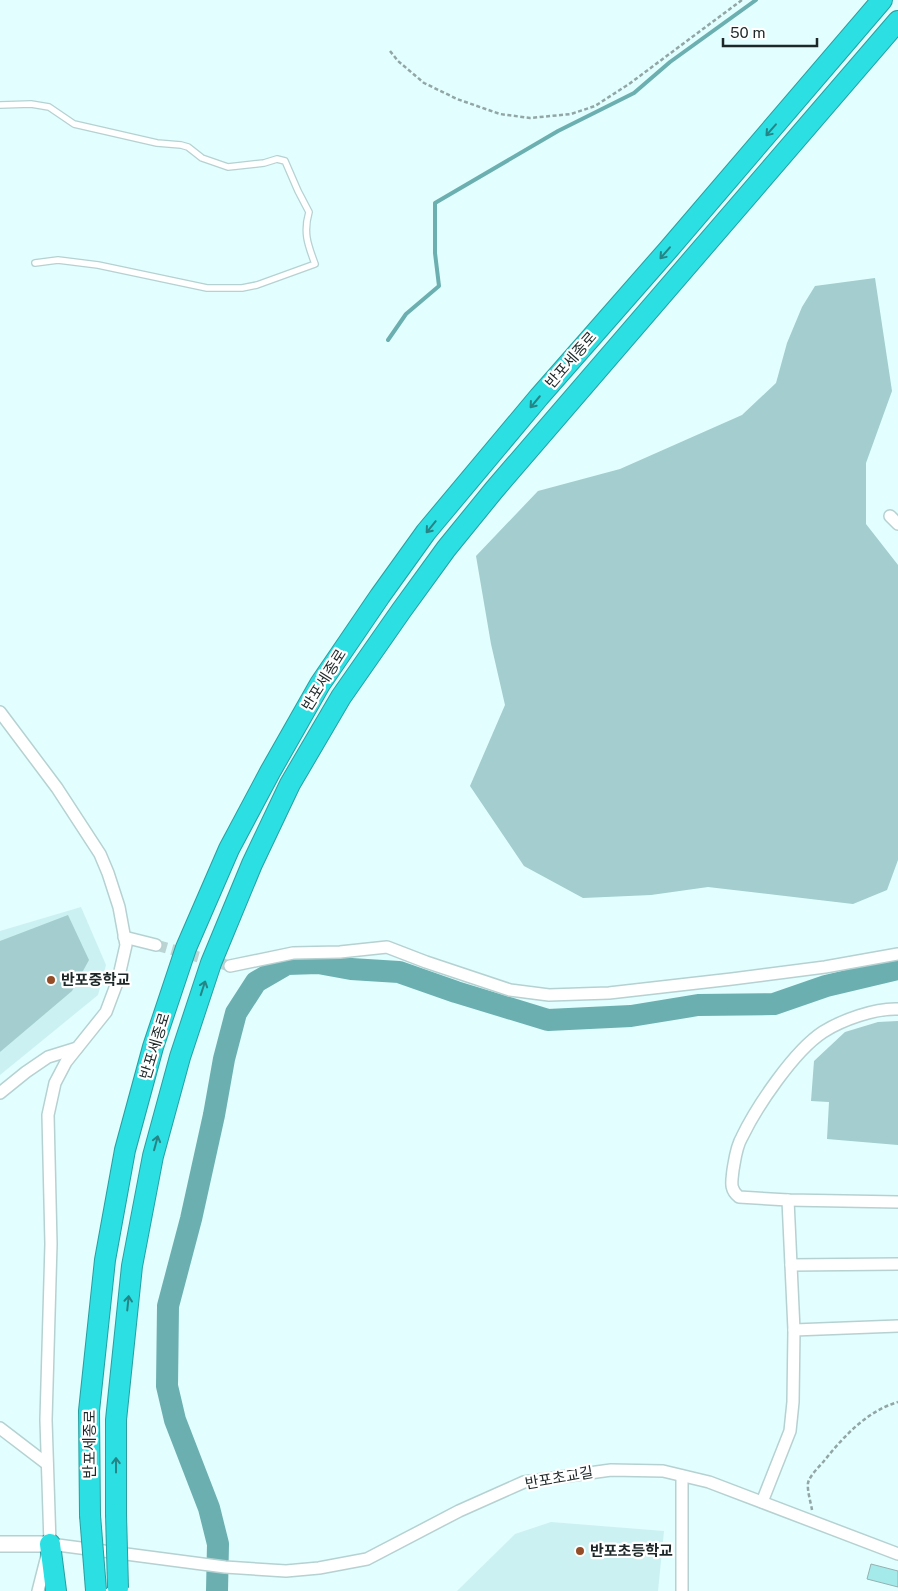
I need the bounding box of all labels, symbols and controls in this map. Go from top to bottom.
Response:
scale bar [723,15,817,47]
text: 50 m [730,24,765,41]
one-way arrow [766,124,777,137]
one-way arrow [659,247,671,260]
street label: 반포세종로 [542,328,600,391]
one-way arrow [529,395,540,408]
one-way arrow [426,520,437,533]
street label: 반포세종로 [298,646,349,714]
place label: 반포중학교 [61,971,130,988]
marker: 반포중학교 [45,974,57,986]
one-way arrow [198,980,208,996]
street label: 반포세종로 [136,1010,173,1081]
one-way arrow [152,1136,161,1152]
one-way arrow [123,1296,133,1312]
street label: 반포세종로 [81,1409,98,1479]
one-way arrow [111,1457,121,1474]
street label: 반포초교길 [523,1463,594,1492]
place label: 반포초등학교 [590,1542,673,1559]
marker: 반포초등학교 [574,1545,586,1557]

